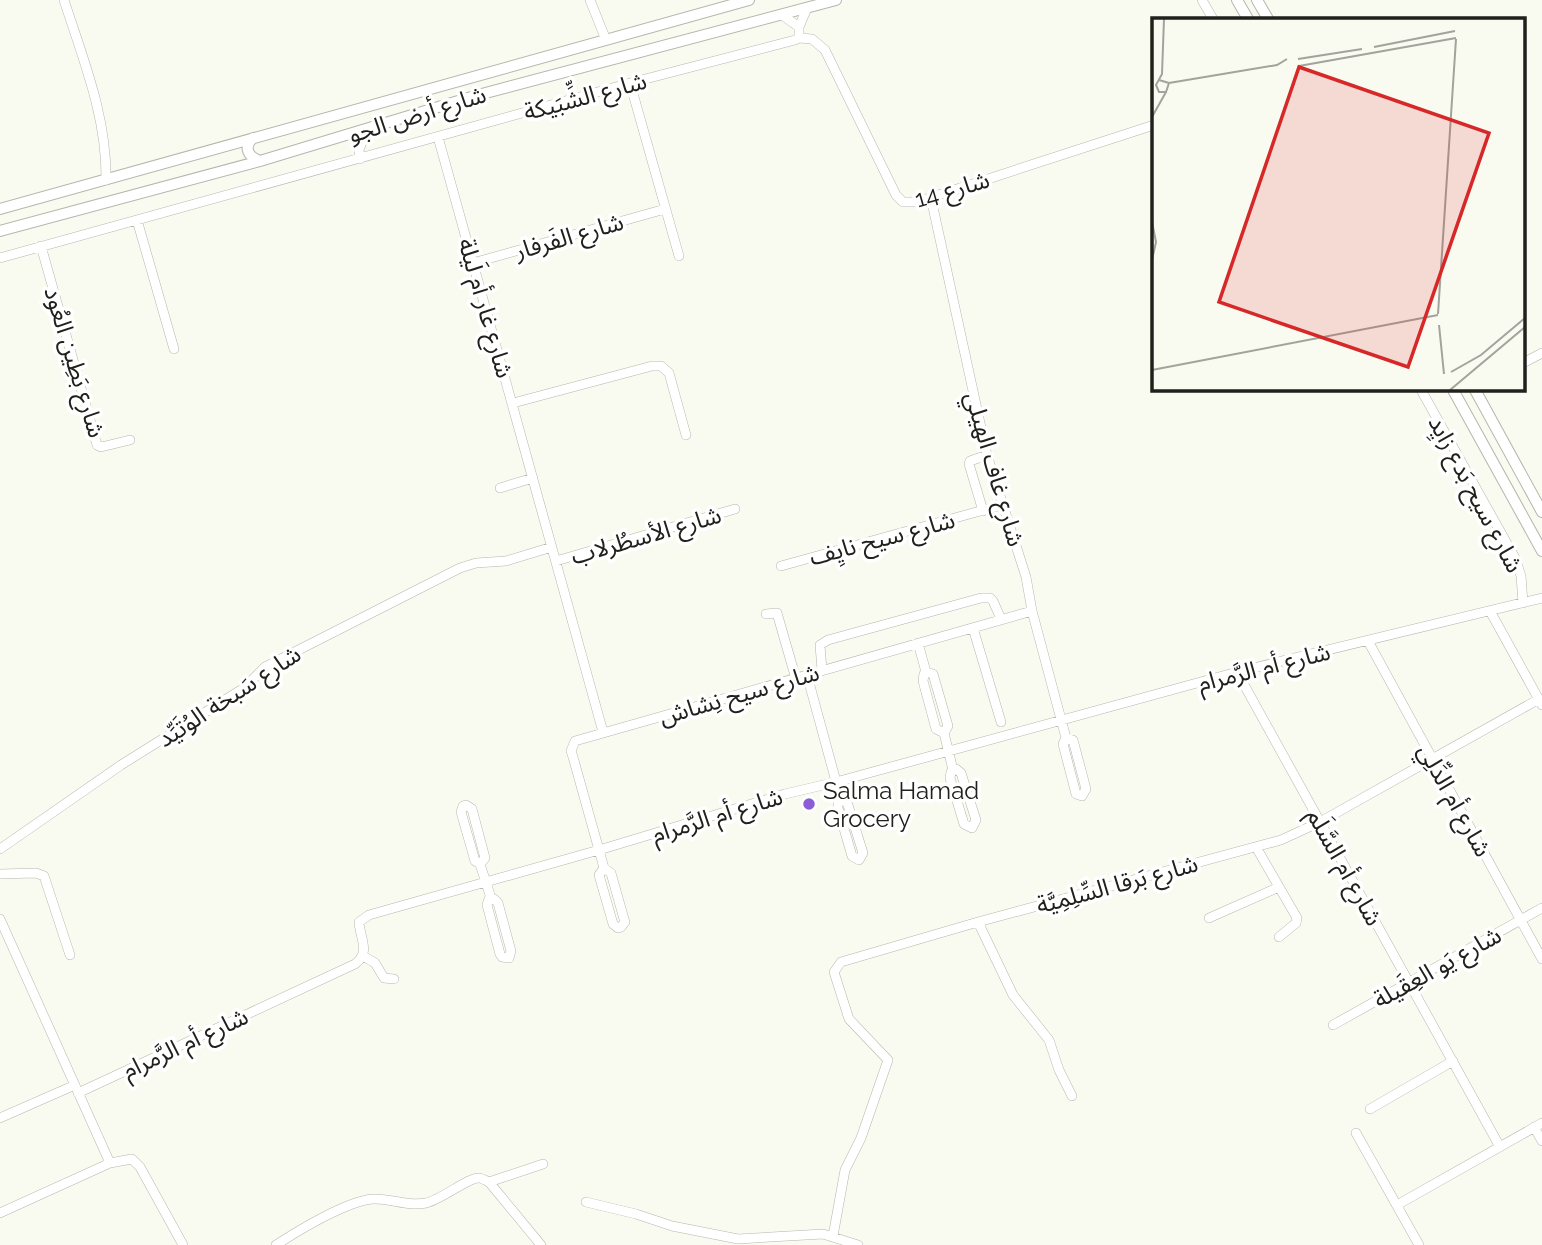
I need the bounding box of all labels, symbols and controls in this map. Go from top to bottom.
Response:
inset map [1152,18,1524,390]
street label: شارع الشِّبَيكة [519,60,651,129]
street label: شارع أرض الجو [344,78,490,152]
street label: شارع 14 [911,165,993,216]
street label: شارع الفَرفار [510,207,628,269]
street label: شارع غار أم لَيلة [448,234,521,382]
street label: شارع بَطِين العُود [35,283,112,442]
street label: شارع غاف الهيلي [955,388,1031,551]
street label: شارع سيح بَدع زايِد [1419,410,1530,579]
street label: شارع الأسطُرلاب [567,500,725,573]
street label: شارع سيح نايِف [806,505,959,575]
street label: شارع أم الرَّمرام [1194,636,1334,701]
street label: شارع سَبخة الوُتَيِّد [152,639,308,756]
street label: شارع سيح نِشاش [656,657,823,734]
street label: شارع أم الدِّلِي [1408,738,1499,864]
place label: Salma Hamad Grocery [823,776,979,833]
street label: شارع أم الرَّمرام [648,780,787,853]
marker: Salma Hamad Grocery [801,796,817,812]
street label: شارع أم السَّلَم [1297,803,1390,933]
street label: شارع بَرقا السِّلِمِيَّة [1033,849,1202,922]
street label: شارع يَو العِقَيلة [1368,920,1507,1017]
street label: شارع أم الرَّمرام [117,1000,254,1088]

